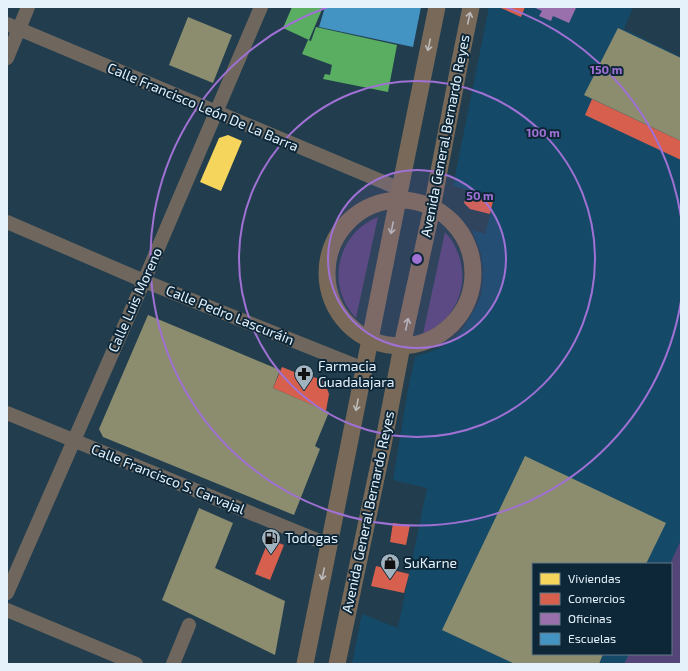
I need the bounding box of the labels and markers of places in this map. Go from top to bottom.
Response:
centre of rings [410,252,424,266]
place label: Farmacia Guadalajara [318,357,395,390]
pharmacy icon: Farmacia Guadalajara [293,363,315,391]
fuel station icon: Todogas [260,527,282,555]
place label: Todogas [285,529,338,546]
shop icon: SuKarne [379,552,401,580]
place label: SuKarne [404,554,457,571]

